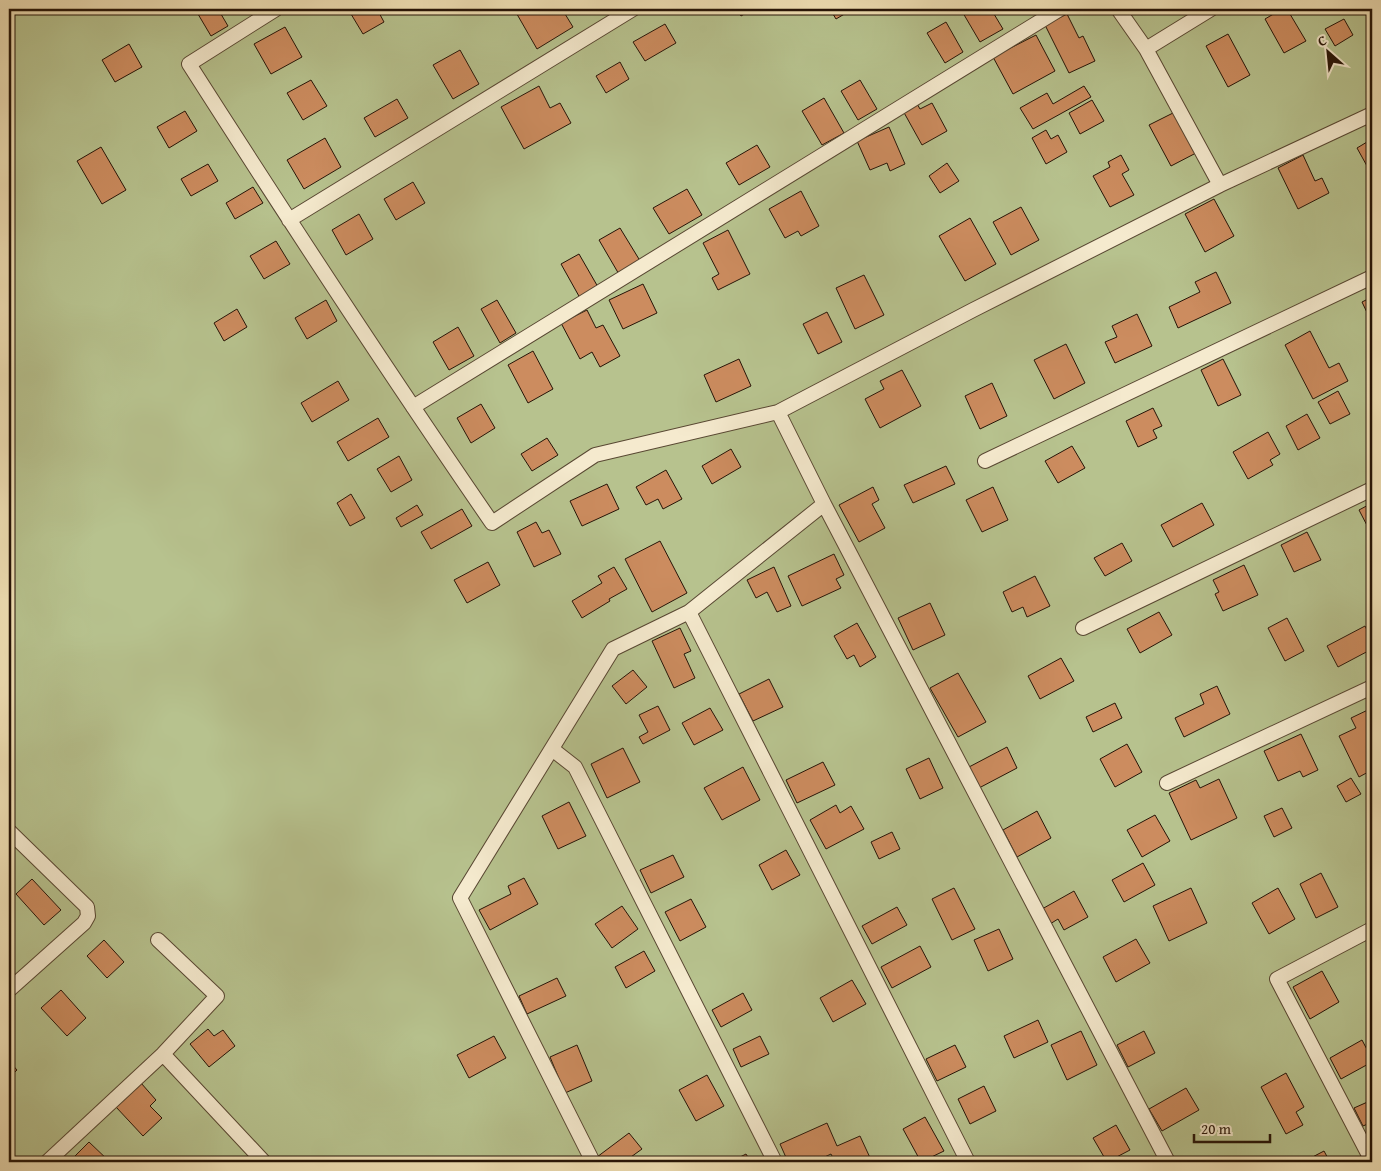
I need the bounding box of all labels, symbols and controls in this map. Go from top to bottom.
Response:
north arrow [1304,28,1354,78]
text: С [1314,30,1330,51]
scale bar [1194,1111,1270,1143]
text: 20 m [1201,1118,1232,1139]

